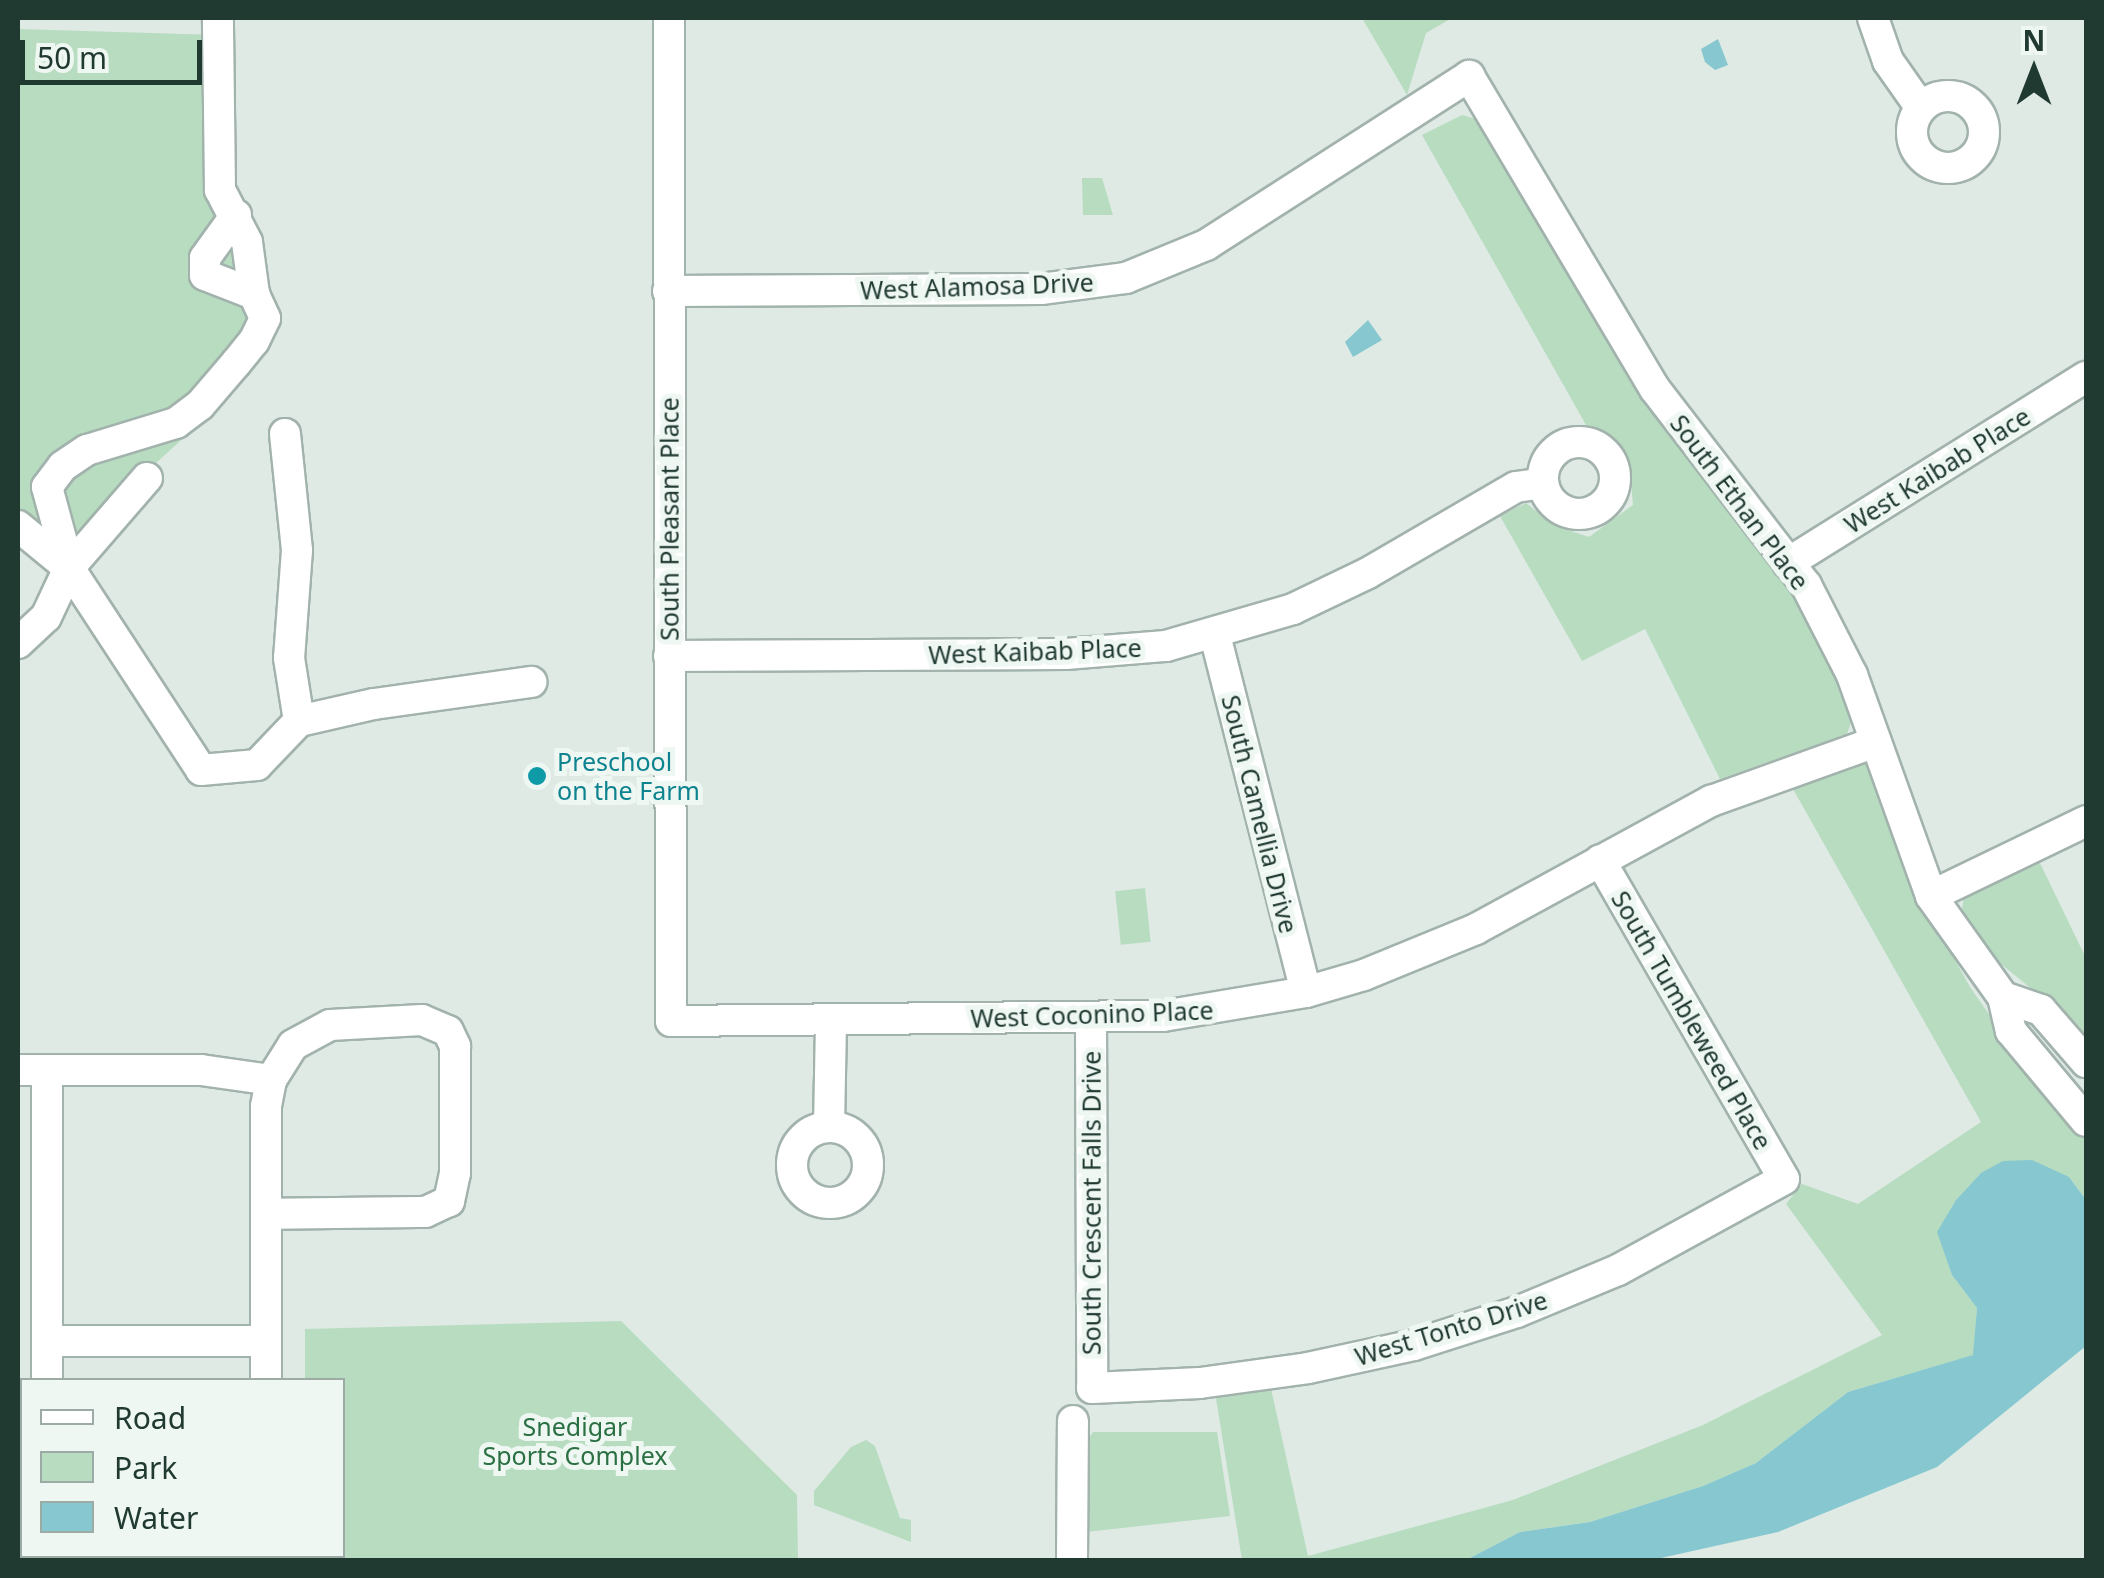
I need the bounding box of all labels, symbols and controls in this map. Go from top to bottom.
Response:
scale bar [25,20,208,82]
north arrow [1984,20,2084,120]
text: N [2023,21,2045,59]
text: 50 m [37,37,107,78]
street label: West Alamosa Drive [860,267,1094,305]
street label: South Pleasant Place [654,397,684,641]
street label: West Kaibab Place [1839,401,2035,539]
street label: South Ethan Place [1664,409,1816,595]
street label: West Kaibab Place [928,632,1142,670]
street label: South Camellia Drive [1216,692,1304,936]
place label: Preschool on the Farm [557,747,700,806]
marker: Preschool on the Farm [526,765,548,787]
street label: South Tumbleweed Place [1606,885,1778,1155]
street label: West Coconino Place [970,995,1214,1033]
street label: South Crescent Falls Drive [1076,1051,1106,1355]
street label: West Tonto Drive [1351,1284,1551,1372]
legend [20,1378,345,1558]
text: Road [114,1397,186,1438]
park label: Snedigar Sports Complex [483,1412,667,1471]
text: Park [114,1447,177,1488]
text: Water [114,1497,198,1538]

